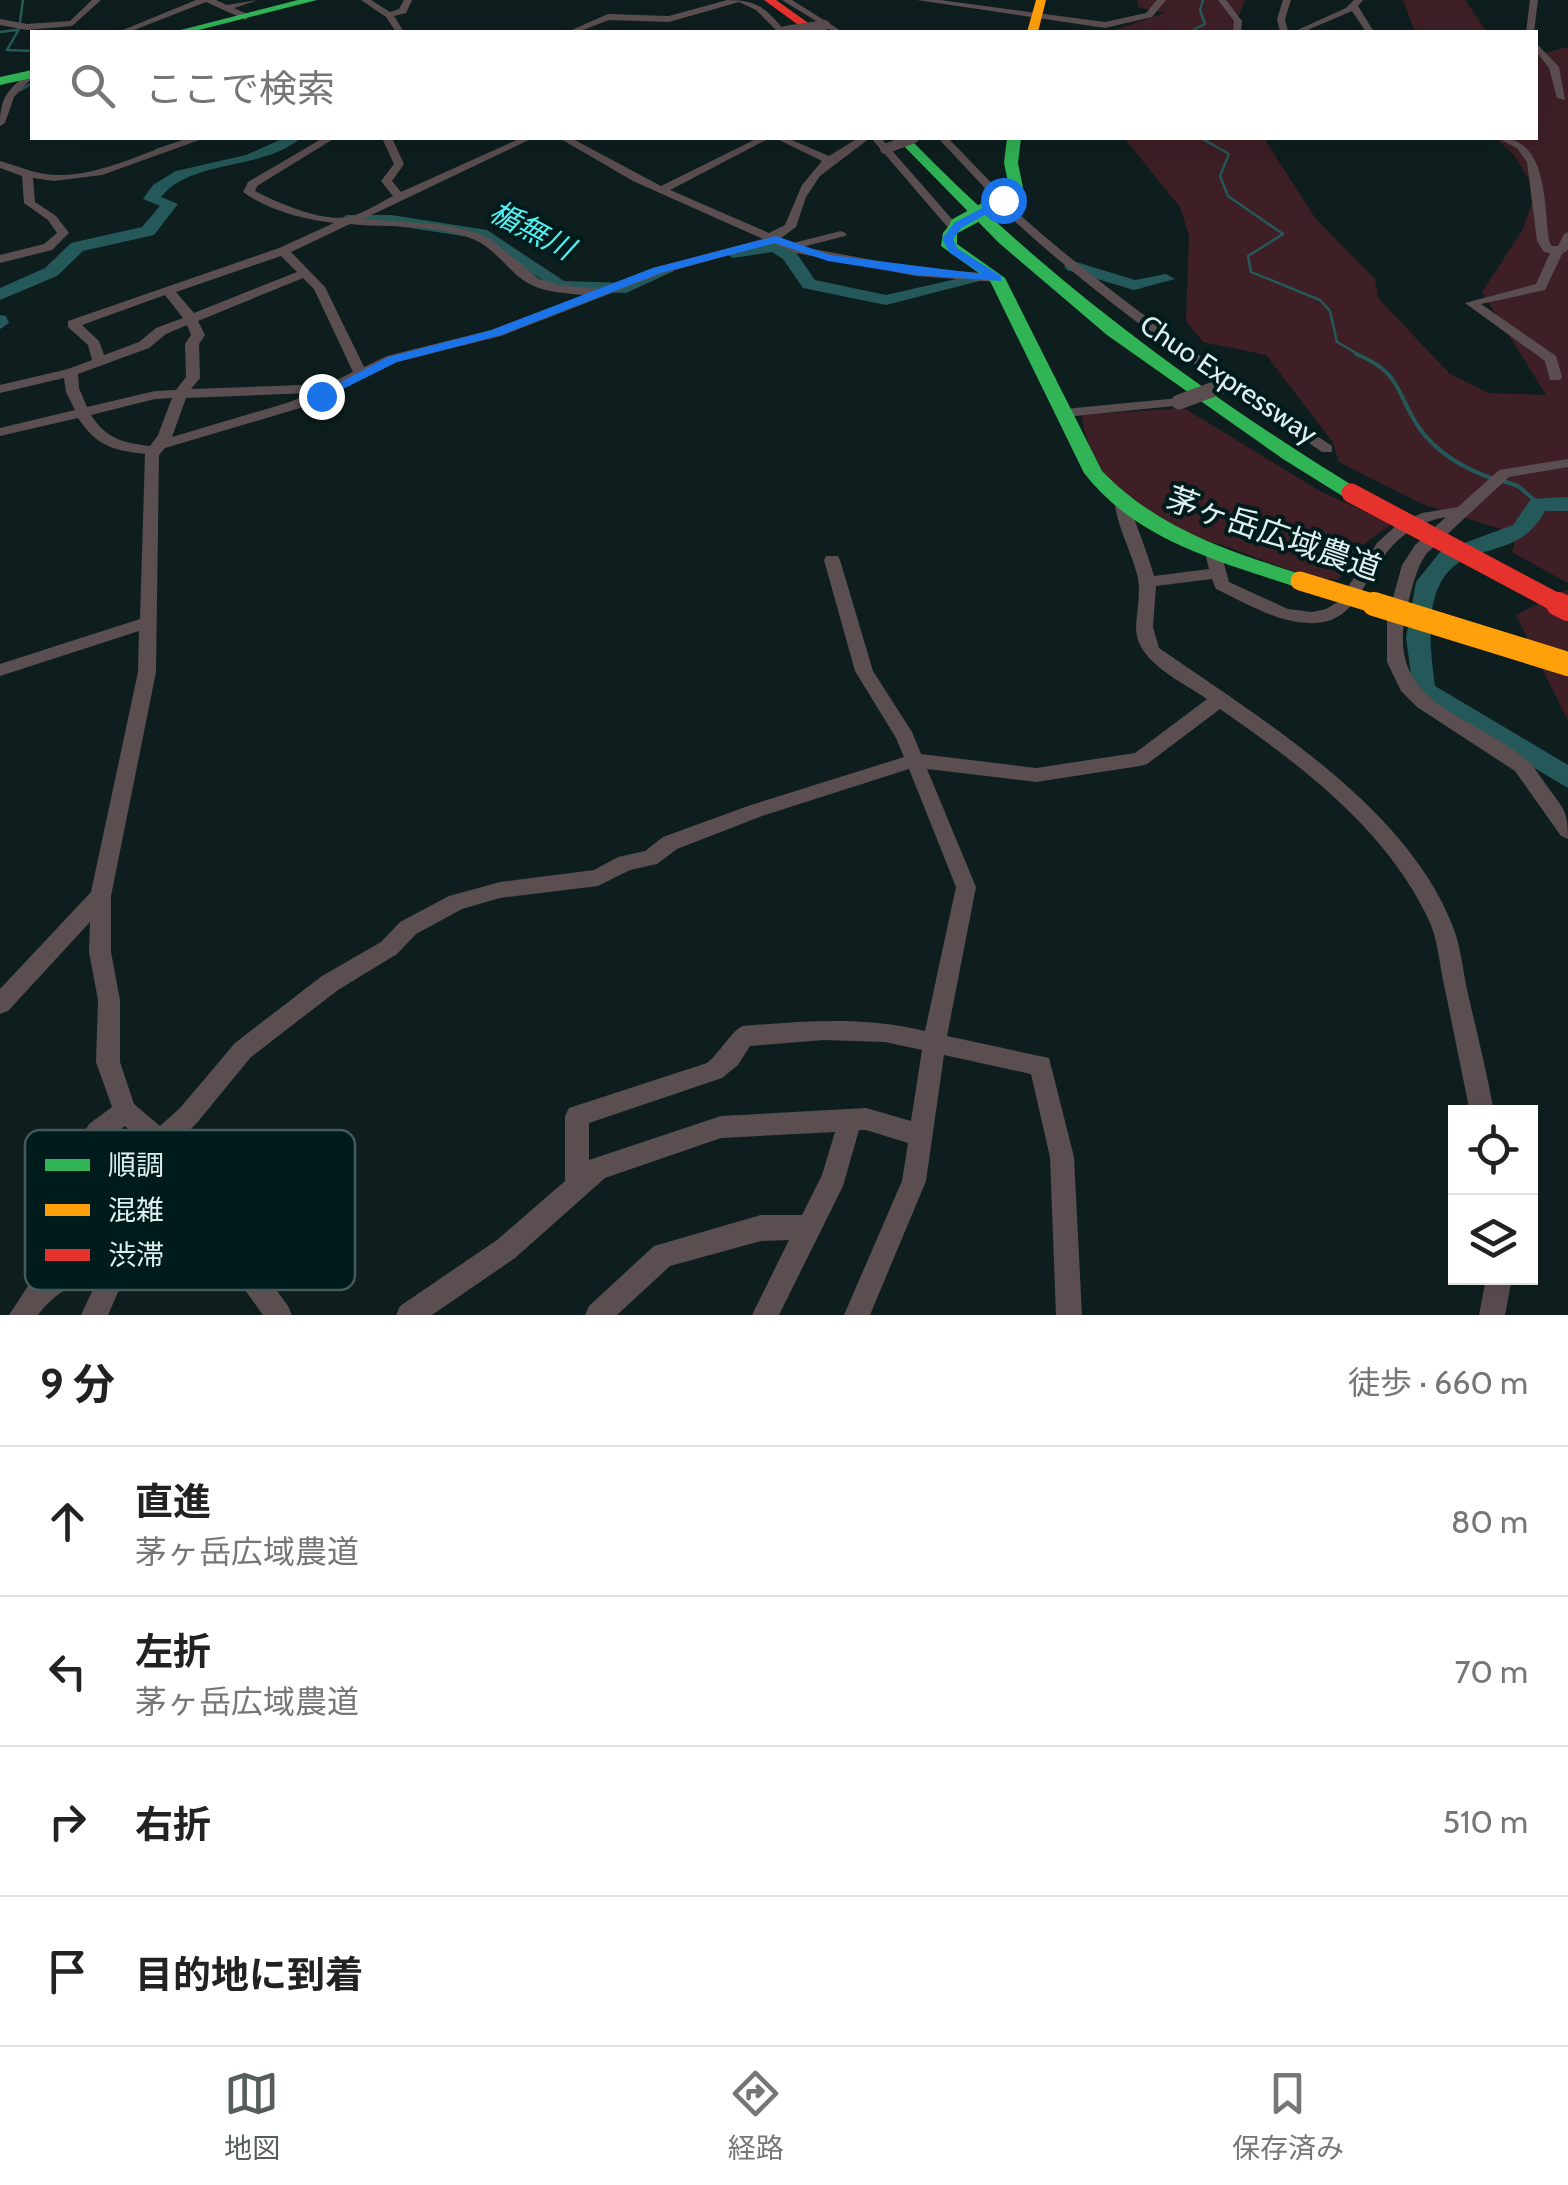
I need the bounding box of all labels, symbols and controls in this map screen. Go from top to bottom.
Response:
search box [30,30,1538,140]
icon: search [65,58,120,113]
text: ここで検索 [145,65,335,112]
route start [981,178,1027,224]
water label: 楯無川 [484,193,583,269]
street label: Chuo Expressway [1134,307,1324,451]
route end [299,374,345,420]
street label: 茅ヶ岳広域農道 [1162,478,1386,588]
map controls [1448,1105,1538,1285]
button: locate [1448,1105,1538,1195]
legend [25,1130,355,1290]
text: 順調 [108,1148,164,1182]
text: 混雑 [108,1193,164,1227]
button: layers [1448,1195,1538,1285]
text: 渋滞 [108,1238,164,1272]
text: 9 分 [40,1358,115,1410]
text: 徒歩 · 660 m [1348,1363,1528,1402]
text: 直進 [135,1478,211,1525]
icon: ahead [40,1494,95,1549]
text: 80 m [1451,1502,1528,1541]
text: 茅ヶ岳広域農道 [135,1532,359,1571]
text: 左折 [135,1628,211,1675]
icon: left [40,1644,95,1699]
text: 70 m [1455,1652,1528,1691]
text: 茅ヶ岳広域農道 [135,1682,359,1721]
icon: right [40,1794,95,1849]
text: 右折 [135,1801,211,1848]
text: 510 m [1443,1802,1528,1841]
icon: arrive [40,1944,95,1999]
text: 目的地に到着 [135,1951,363,1998]
tab: 地図 [224,2066,280,2166]
tab: 経路 [728,2066,784,2166]
tab: 保存済み [1232,2066,1344,2166]

